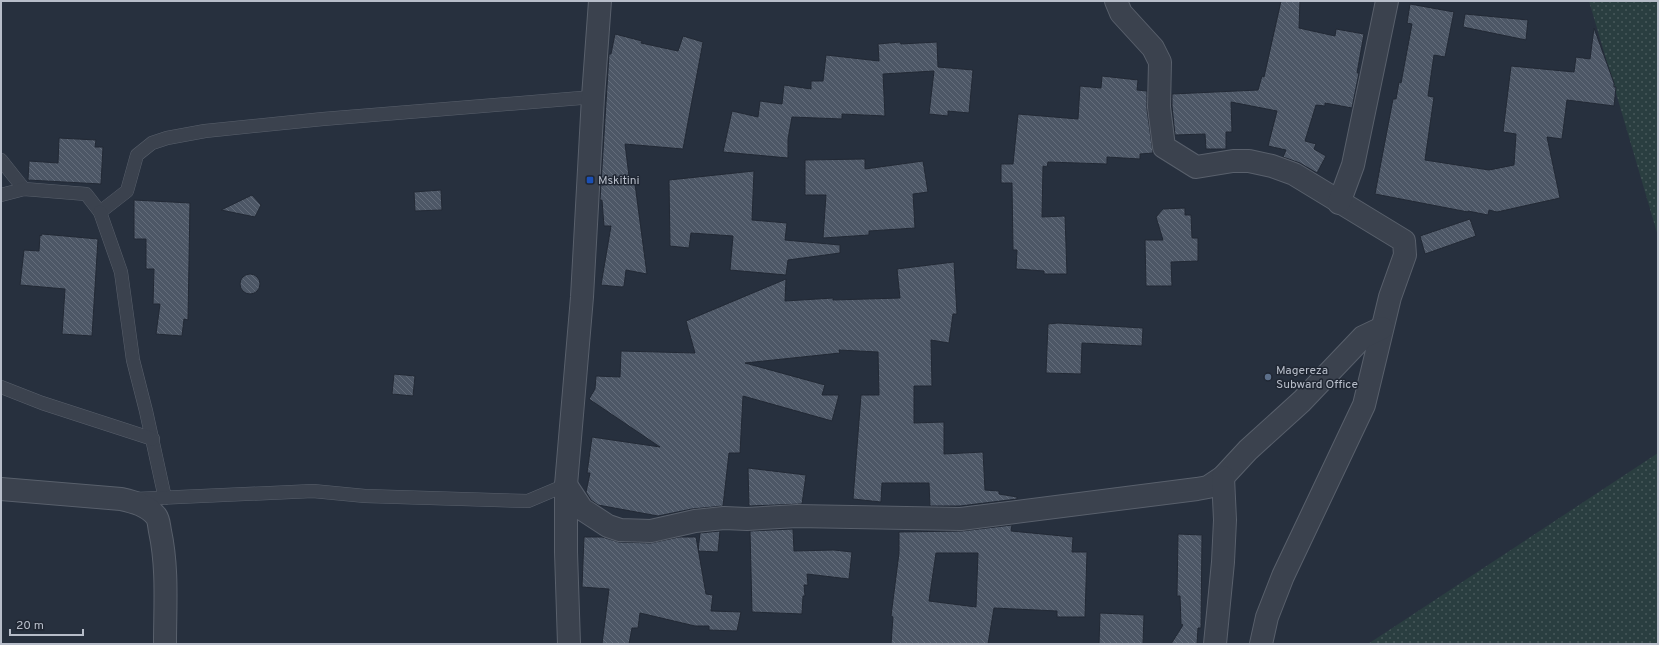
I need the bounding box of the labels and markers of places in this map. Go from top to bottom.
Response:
place label: Mskitini [598,173,640,189]
marker: Mskitini [585,175,595,185]
place label: Magereza Subward Office [1276,363,1358,393]
marker: Magereza Subward Office [1263,372,1273,382]

